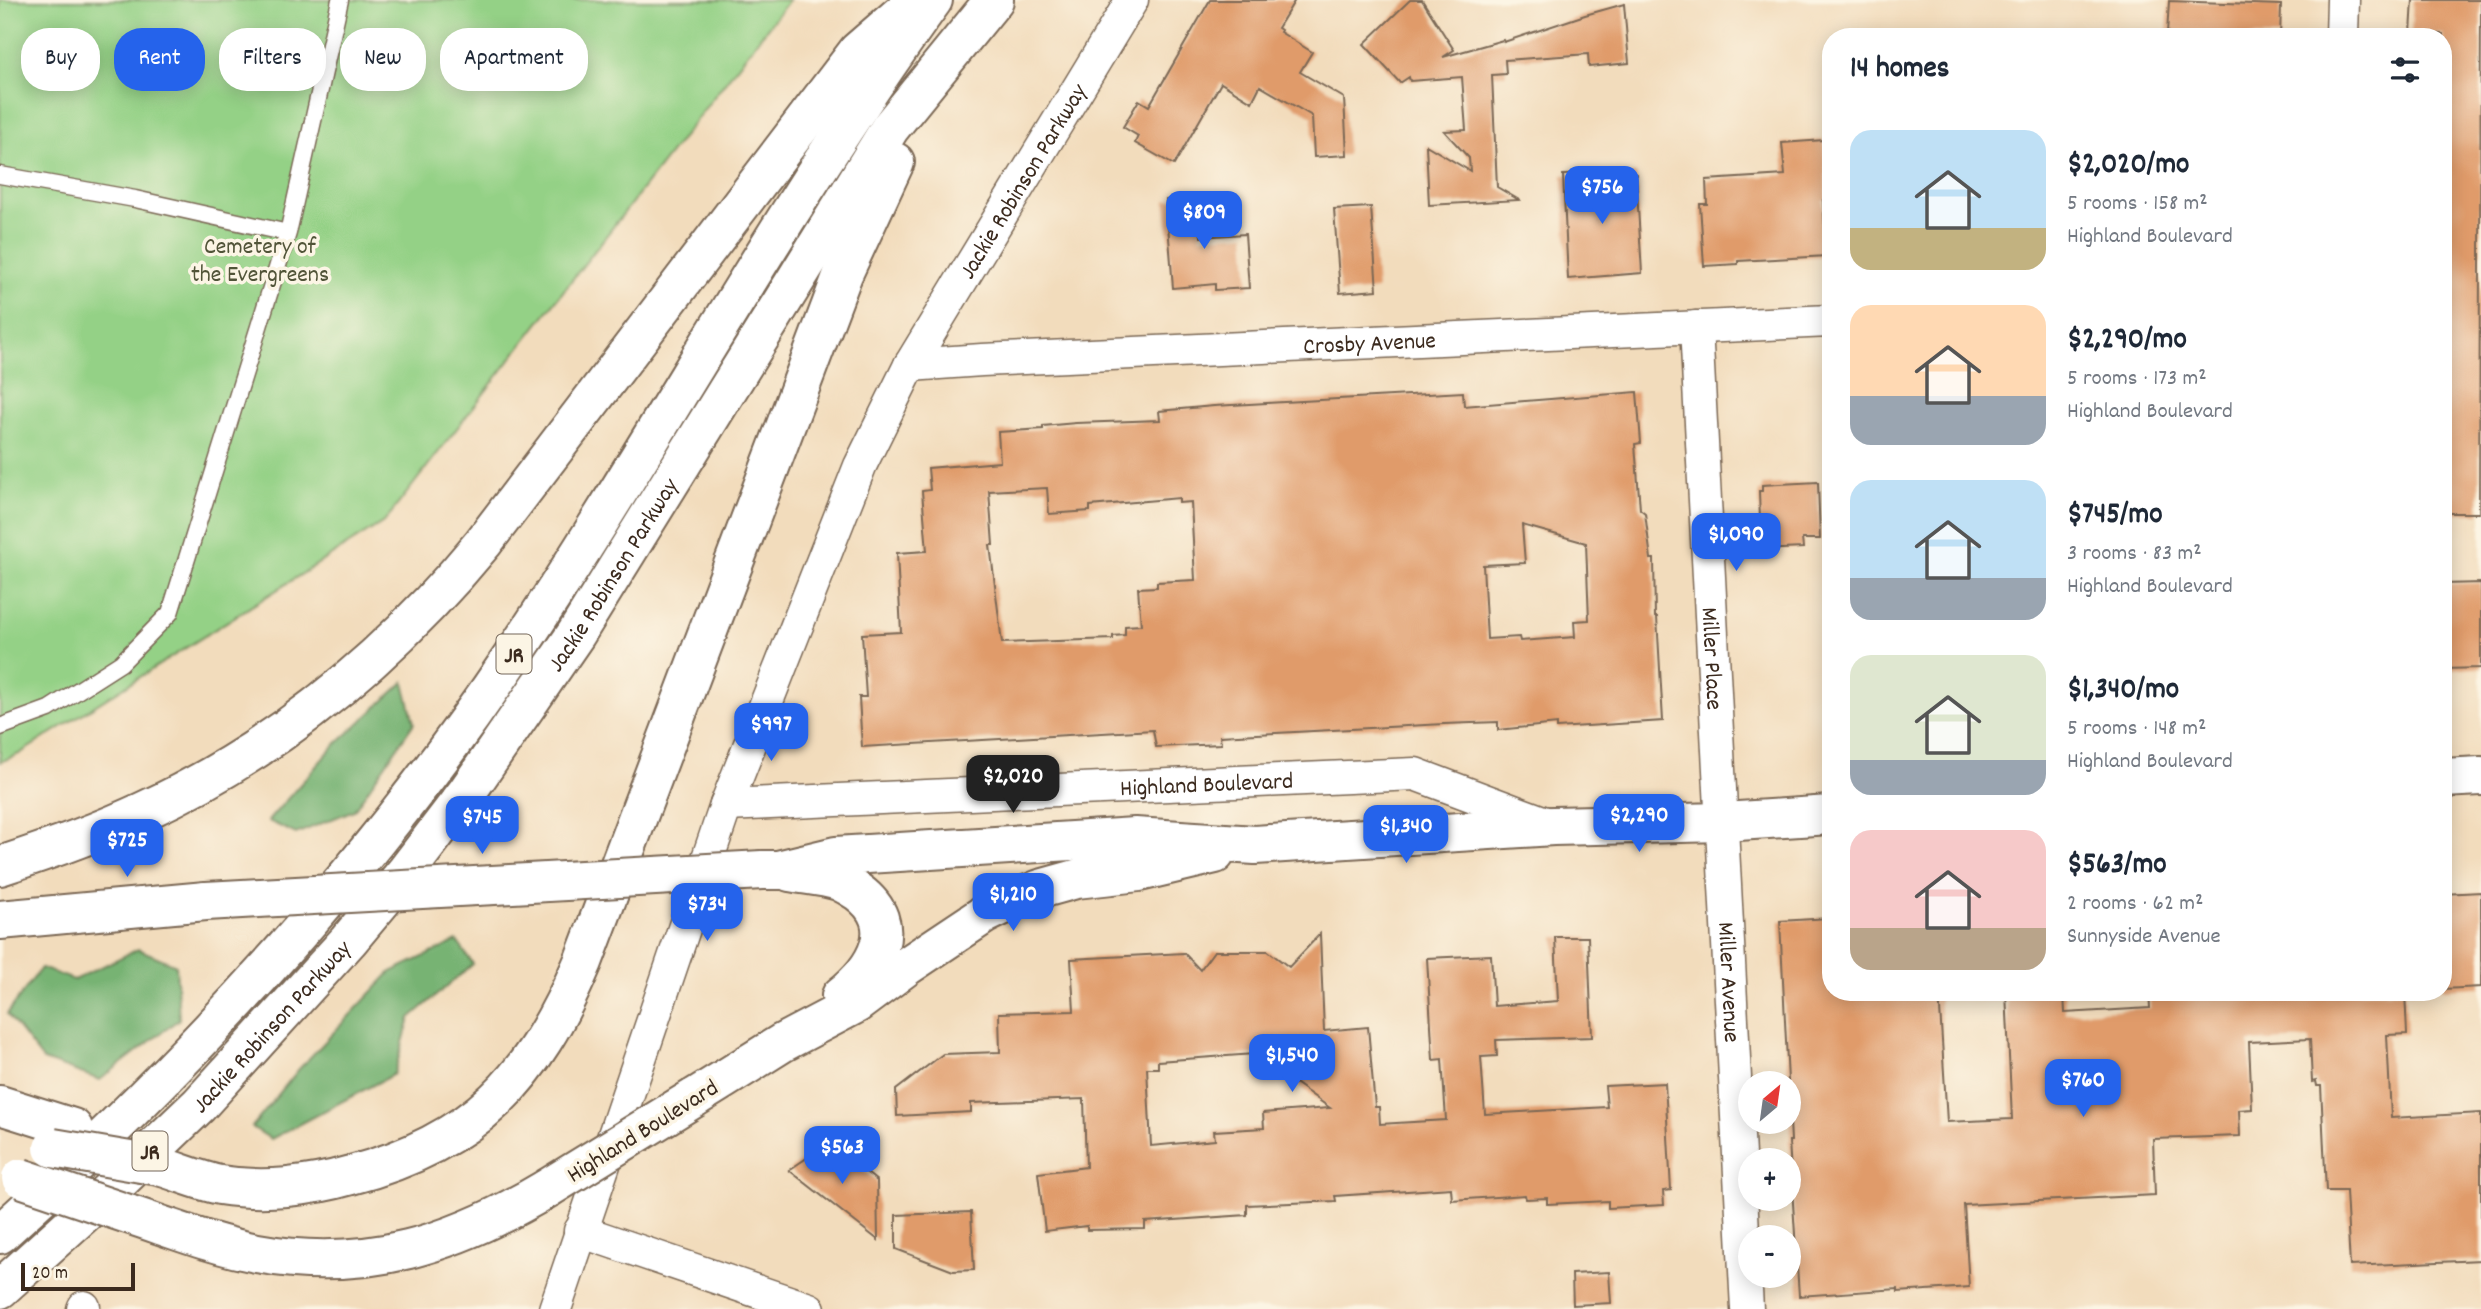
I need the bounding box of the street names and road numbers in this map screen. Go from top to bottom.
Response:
street label: Jackie Robinson Parkway [952,77,1098,287]
street label: Crosby Avenue [1302,325,1437,365]
street label: Jackie Robinson Parkway [541,472,689,680]
street label: Miller Place [1691,606,1730,711]
road number: JR [496,634,532,674]
street label: Highland Boulevard [1119,766,1294,807]
street label: Miller Avenue [1707,921,1747,1043]
street label: Jackie Robinson Parkway [186,933,362,1123]
street label: Highland Boulevard [561,1072,726,1193]
road number: JR [132,1132,168,1170]

